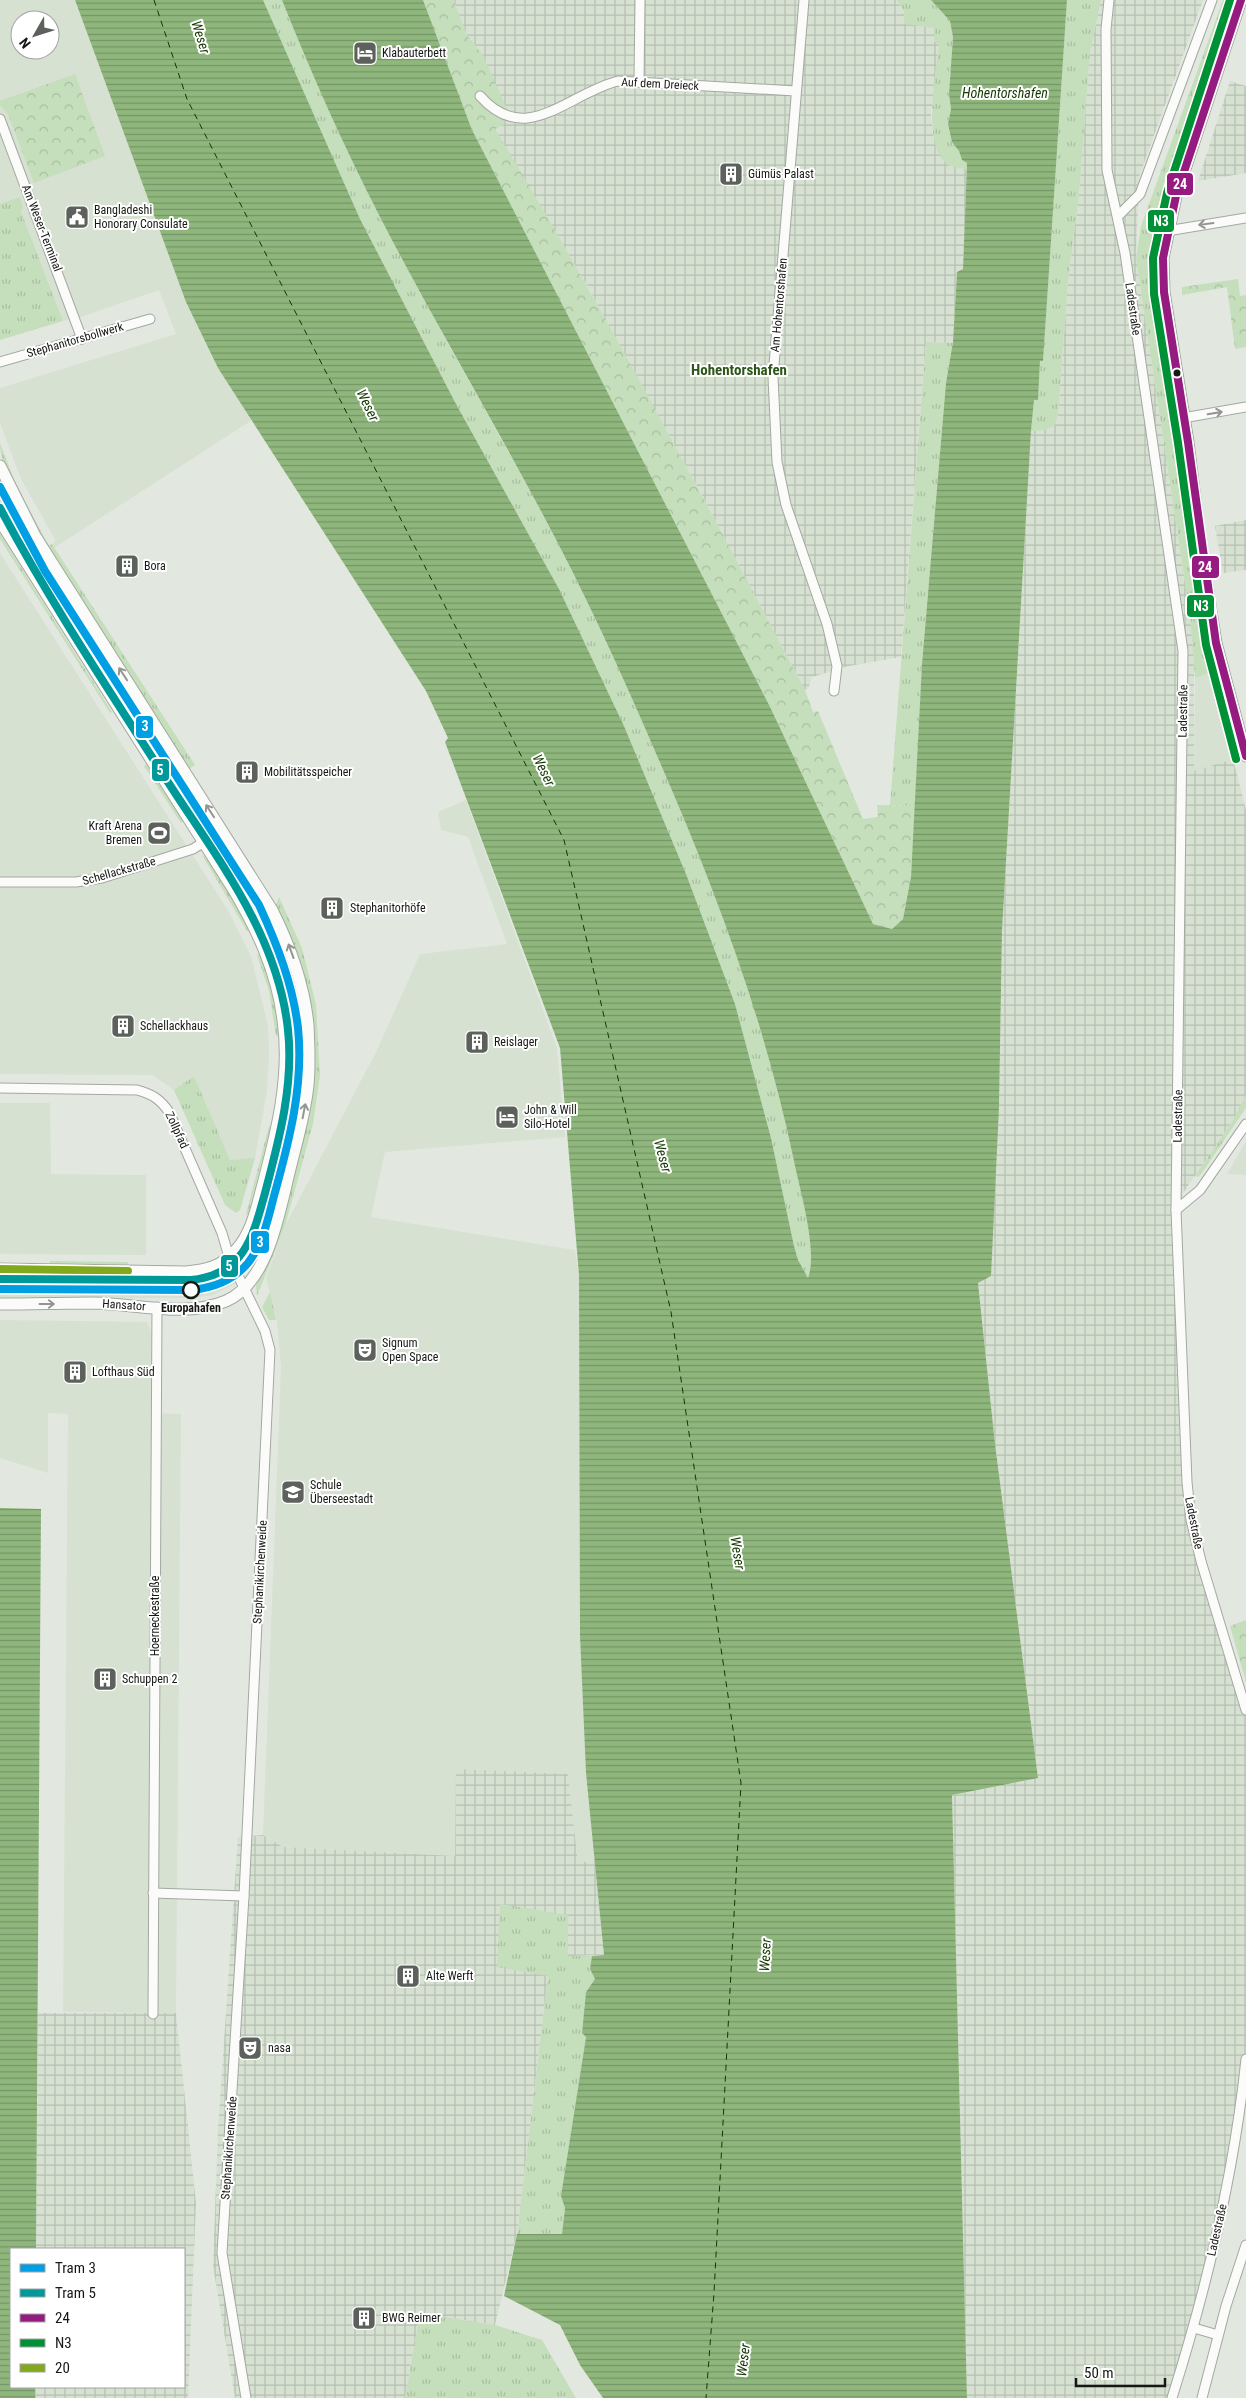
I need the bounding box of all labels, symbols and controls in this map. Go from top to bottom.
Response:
north arrow [10,10,60,60]
water label: Weser [188,19,214,56]
text: N [16,35,34,52]
hotel icon: Klabauterbett [352,40,378,66]
place label: Klabauterbett [382,46,446,60]
street label: Auf dem Dreieck [621,75,700,93]
water label: Hohentorshafen [962,85,1048,101]
building icon: Gümüs Palast [718,161,744,187]
place label: Gümüs Palast [748,167,814,181]
line badge: 24 [1166,172,1194,196]
text: 24 [1173,176,1187,192]
street label: Am Weser-Terminal [19,183,65,273]
place label: Bangladeshi Honorary Consulate [94,203,188,231]
public building icon: Bangladeshi Honorary Consulate [64,204,90,230]
line badge: N3 [1147,209,1175,233]
text: N3 [1153,213,1169,229]
one-way arrow [1199,219,1215,229]
street label: Am Hohentorshafen [768,257,790,353]
street label: Ladestraße [1122,282,1144,337]
street label: Stephanitorsbollwerk [25,319,126,361]
district label: Hohentorshafen [691,361,787,379]
unlabelled marker [1172,368,1182,378]
water label: Weser [354,387,383,424]
one-way arrow [1206,407,1222,417]
building icon: Bora [114,553,140,579]
line badge: 24 [1191,555,1220,579]
place label: Bora [144,559,166,573]
text: 24 [1198,559,1212,575]
line badge: N3 [1186,594,1215,618]
text: N3 [1193,598,1209,614]
one-way arrow [118,667,128,681]
street label: Ladestraße [1176,684,1190,738]
line badge: 3 [135,715,154,739]
text: 3 [141,718,149,734]
water label: Weser [530,752,559,789]
line badge: 5 [151,758,170,782]
building icon: Mobilitätsspeicher [234,759,260,785]
text: 5 [156,762,164,778]
place label: Mobilitätsspeicher [264,765,352,779]
one-way arrow [205,804,215,818]
place label: Kraft Arena Bremen [89,819,142,847]
sports icon: Kraft Arena Bremen [146,820,172,846]
street label: Schellackstraße [81,854,158,888]
building icon: Stephanitorhöfe [319,895,345,921]
place label: Stephanitorhöfe [350,901,426,915]
one-way arrow [286,944,295,960]
building icon: Schellackhaus [110,1013,136,1039]
place label: Schellackhaus [140,1019,208,1033]
building icon: Reislager [464,1029,490,1055]
place label: Reislager [494,1035,538,1049]
street label: Ladestraße [1171,1089,1185,1143]
place label: John & Will Silo-Hotel [524,1103,577,1131]
one-way arrow [300,1104,309,1120]
hotel icon: John & Will Silo-Hotel [494,1104,520,1130]
street label: Zollpfad [162,1109,192,1151]
water label: Weser [651,1138,675,1175]
line badge: 3 [250,1230,270,1254]
text: 3 [256,1234,264,1250]
line badge: 5 [220,1254,239,1278]
text: 5 [225,1258,233,1274]
marker: Europahafen [182,1281,200,1299]
street label: Hansator [102,1297,146,1314]
one-way arrow [38,1299,54,1309]
place label: Europahafen [161,1301,221,1315]
place label: Signum Open Space [382,1336,439,1364]
theatre icon: Signum Open Space [352,1337,378,1363]
building icon: Lofthaus Süd [62,1359,88,1385]
place label: Lofthaus Süd [92,1365,155,1379]
place label: Schule Überseestadt [310,1478,373,1506]
school or university icon: Schule Überseestadt [280,1479,306,1505]
street label: Ladestraße [1182,1496,1206,1551]
street label: Stephanikirchenweide [250,1520,270,1624]
water label: Weser [728,1535,749,1571]
street label: Hoerneckestraße [148,1575,162,1656]
building icon: Schuppen 2 [92,1666,118,1692]
place label: Schuppen 2 [122,1672,177,1686]
water label: Weser [756,1937,774,1972]
building icon: Alte Werft [395,1963,421,1989]
place label: Alte Werft [426,1969,474,1983]
theatre icon: nasa [237,2035,263,2061]
place label: nasa [268,2041,291,2055]
street label: Stephanikirchenweide [218,2095,240,2200]
street label: Ladestraße [1204,2202,1230,2257]
legend [10,2248,185,2388]
text: Tram 3 [55,2259,96,2277]
text: Tram 5 [55,2284,96,2302]
building icon: BWG Reimer [351,2305,377,2331]
text: 24 [55,2309,70,2327]
place label: BWG Reimer [382,2311,441,2325]
text: N3 [55,2334,72,2352]
water label: Weser [733,2342,753,2377]
scale bar [1076,2356,1165,2388]
text: 20 [55,2359,70,2377]
text: 50 m [1084,2364,1114,2382]

